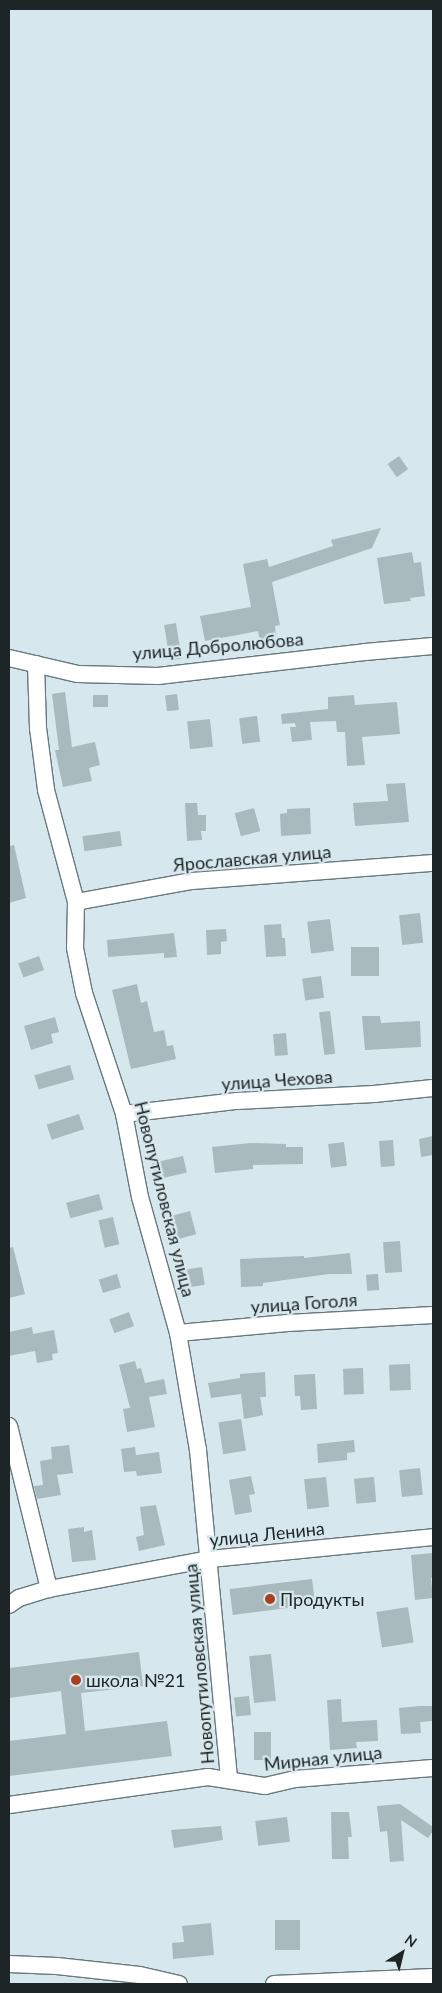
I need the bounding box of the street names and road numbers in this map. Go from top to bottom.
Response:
street label: улица Добролюбова [132,628,304,664]
street label: Ярославская улица [172,840,332,876]
street label: улица Чехова [221,1065,333,1095]
street label: Новопутиловская улица [130,1099,200,1299]
street label: улица Гоголя [250,1288,358,1318]
street label: улица Ленина [208,1517,326,1551]
street label: Новопутиловская улица [179,1563,219,1765]
street label: Мирная улица [263,1741,383,1775]

